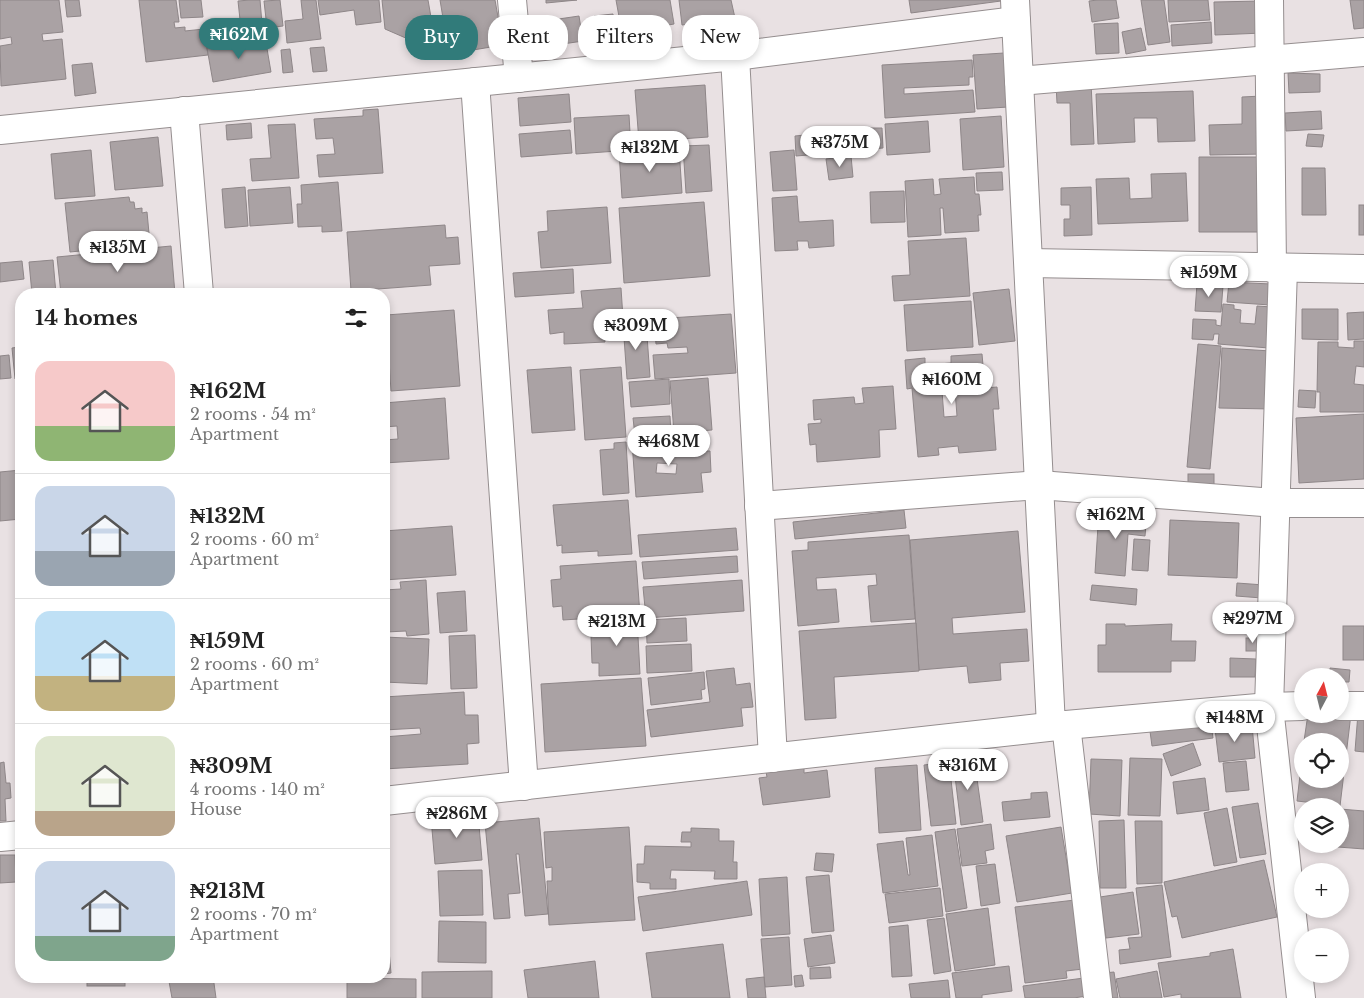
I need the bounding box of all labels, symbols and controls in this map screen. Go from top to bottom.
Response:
chip: Buy [405,15,478,60]
chip: Rent [488,15,568,60]
chip: Filters [578,15,672,60]
chip: New [682,15,759,60]
pin: ₦162M [204,18,274,60]
text: ₦162M [210,24,268,44]
pin: ₦375M [805,126,875,168]
pin: ₦132M [615,130,685,173]
text: ₦375M [811,132,869,152]
text: ₦132M [621,137,679,157]
pin: ₦135M [83,230,153,273]
text: ₦135M [90,237,146,257]
pin: ₦159M [1174,256,1244,298]
text: ₦159M [1180,262,1238,282]
icon: filters [342,304,370,332]
text: 14 homes [35,305,138,331]
pin: ₦309M [601,308,671,351]
text: ₦309M [605,315,667,335]
pin: ₦160M [917,362,987,405]
text: ₦160M [922,369,982,389]
text: ₦162M [190,378,266,404]
icon: home [75,381,135,441]
text: 2 rooms · 54 m² [190,404,316,424]
text: Apartment [190,424,279,444]
pin: ₦468M [634,424,704,467]
text: ₦468M [638,431,700,451]
pin: ₦162M [1081,498,1151,540]
text: ₦132M [190,503,265,529]
text: ₦162M [1087,504,1145,524]
icon: home [75,506,135,566]
text: 2 rooms · 60 m² [190,529,319,549]
text: Apartment [190,549,279,569]
pin: ₦297M [1218,602,1288,644]
pin: ₦213M [582,604,652,647]
text: ₦297M [1223,608,1283,628]
text: ₦213M [588,611,646,631]
text: ₦159M [190,628,265,654]
icon: home [75,631,135,691]
text: 2 rooms · 60 m² [190,654,319,674]
north arrow [1294,668,1349,722]
map controls [1294,668,1349,983]
text: Apartment [190,674,279,694]
pin: ₦148M [1200,700,1270,743]
text: ₦148M [1206,707,1264,727]
button: locate [1294,733,1349,788]
pin: ₦316M [933,748,1003,791]
text: ₦309M [190,753,273,779]
text: ₦316M [939,755,997,775]
icon: home [75,756,135,816]
text: 4 rooms · 140 m² [190,779,325,799]
pin: ₦286M [422,796,492,839]
button: layers [1294,798,1349,853]
text: House [190,799,242,819]
text: ₦286M [426,803,488,823]
button: + [1294,863,1349,918]
text: ₦213M [190,878,265,904]
icon: home [75,881,135,941]
text: 2 rooms · 70 m² [190,904,317,924]
text: Apartment [190,924,279,944]
button: − [1294,928,1349,983]

